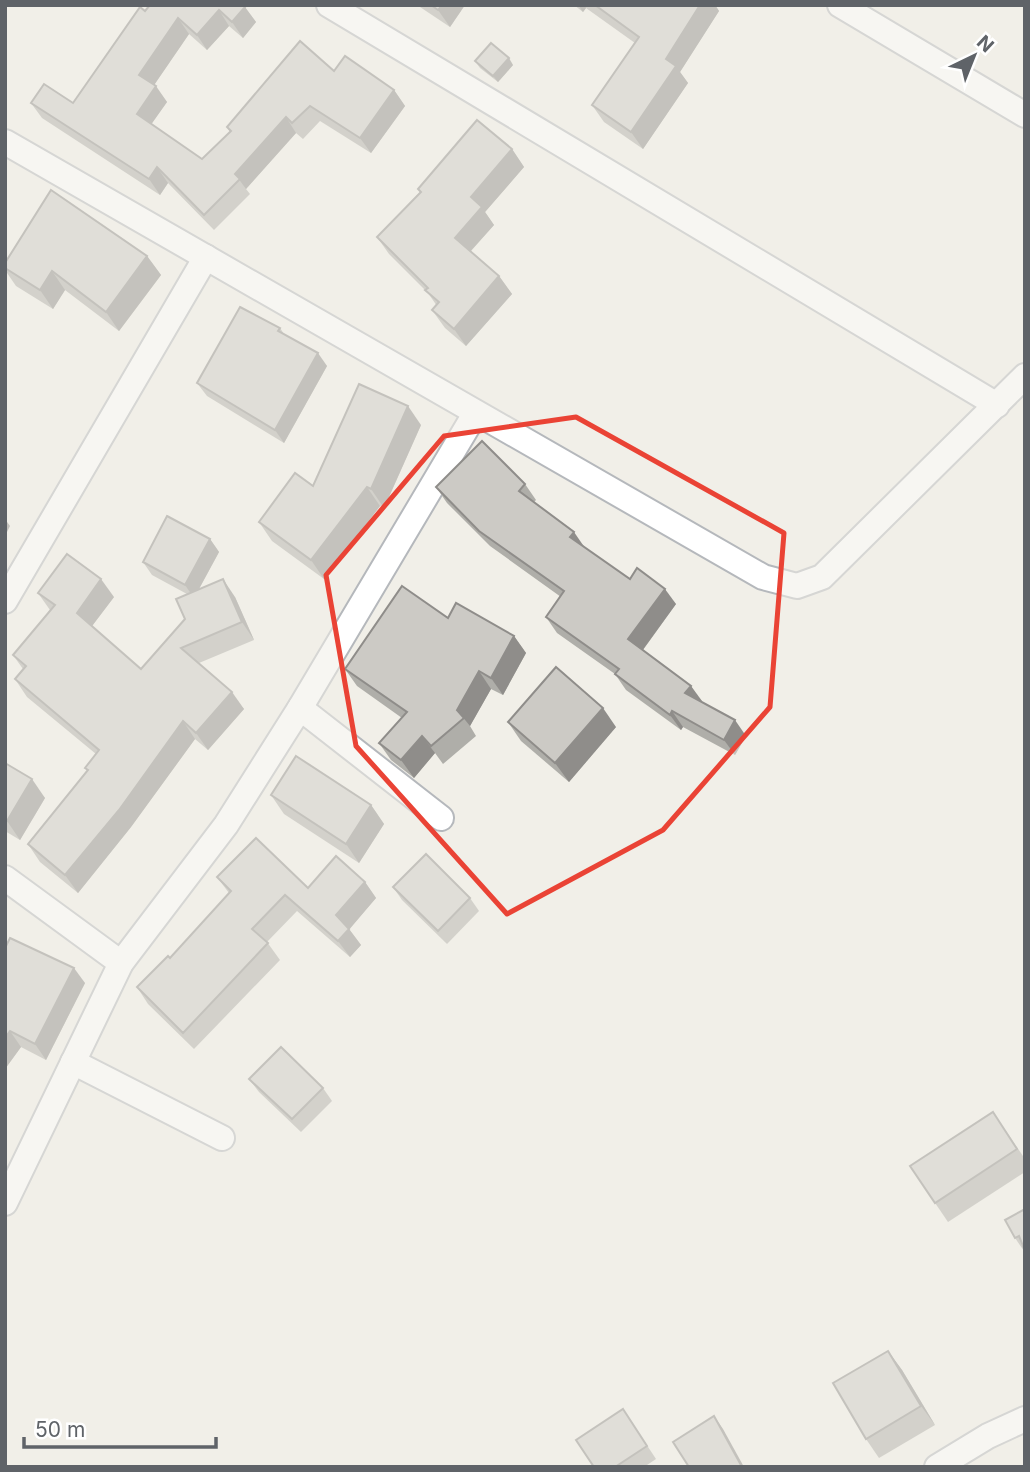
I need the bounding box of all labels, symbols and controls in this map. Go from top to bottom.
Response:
north arrow [939,21,1009,91]
text: N [972,31,998,57]
scale bar [24,1406,217,1450]
text: 50 m [35,1417,85,1442]

